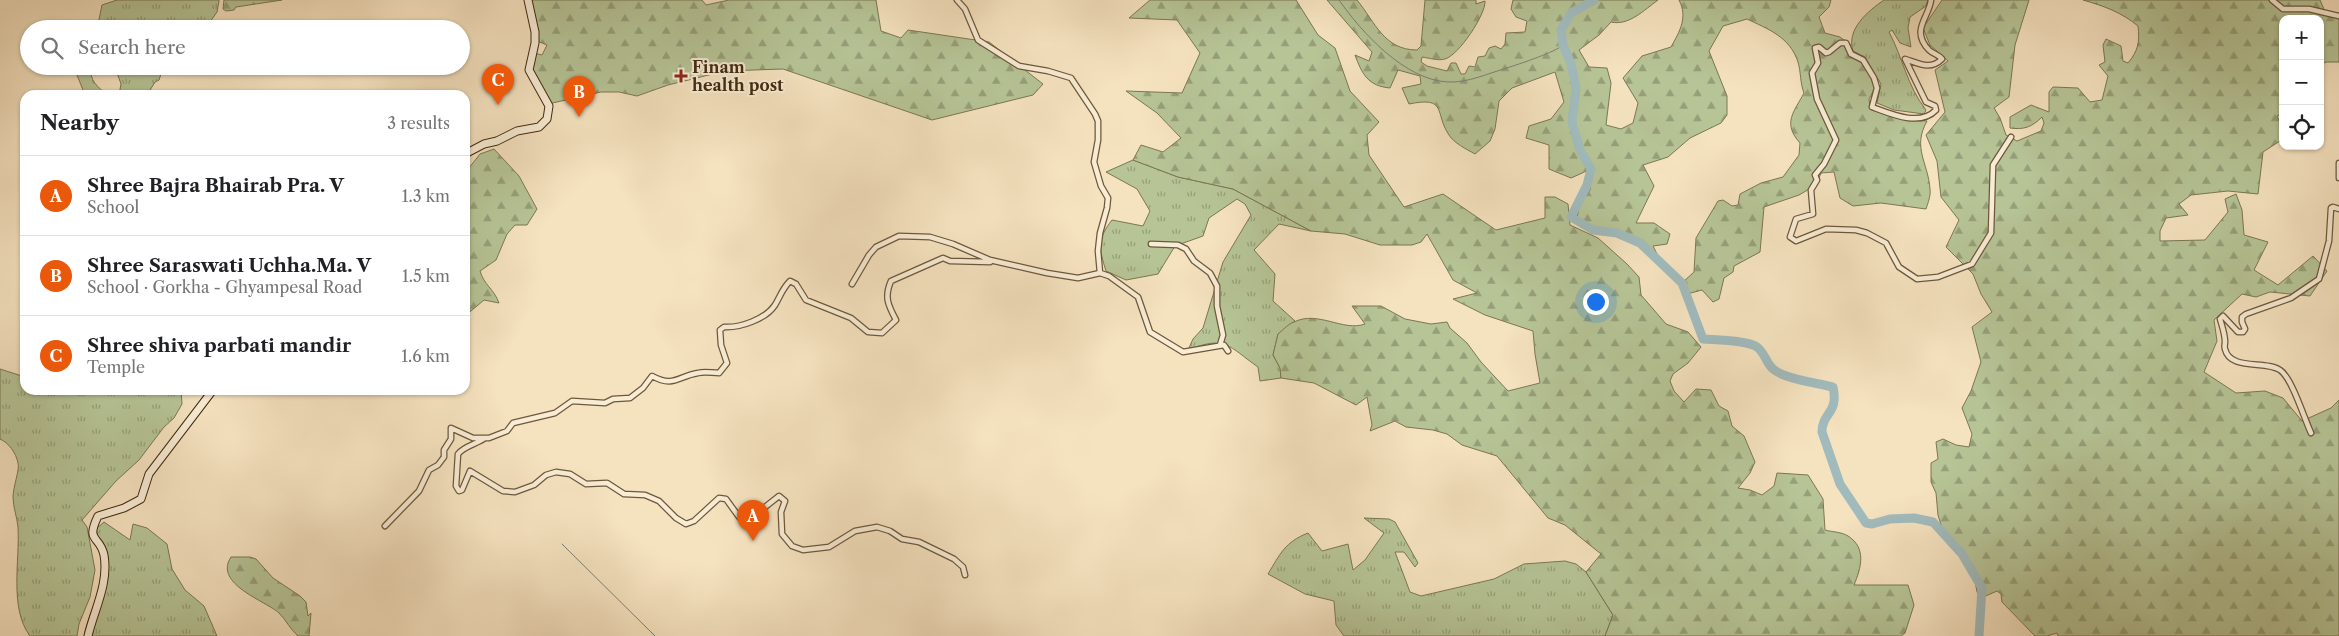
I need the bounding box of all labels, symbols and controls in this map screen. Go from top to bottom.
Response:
map controls [2279,15,2324,150]
button: + [2279,15,2324,60]
search box [20,20,470,75]
icon: search [38,34,66,62]
text: Search here [78,36,186,59]
place label: Finam health post [692,57,784,95]
button: − [2279,60,2324,105]
pin: C [482,64,514,105]
marker: Finam health post [674,69,688,83]
pin: B [563,76,595,117]
button: locate [2279,105,2324,150]
text: Nearby [40,110,119,135]
text: 3 results [387,113,450,133]
text: Shree Bajra Bhairab Pra. V [87,174,344,197]
text: A [50,186,62,206]
text: 1.3 km [402,186,450,206]
text: School [87,197,139,217]
text: Shree Saraswati Uchha.Ma. V [87,254,371,277]
text: B [50,266,62,286]
text: 1.5 km [402,266,450,286]
text: School · Gorkha - Ghyampesal Road [87,277,362,297]
your location [1583,289,1609,315]
text: Shree shiva parbati mandir [87,334,351,357]
text: C [50,346,62,366]
text: 1.6 km [401,346,450,366]
text: Temple [87,357,145,377]
pin: A [737,500,769,541]

